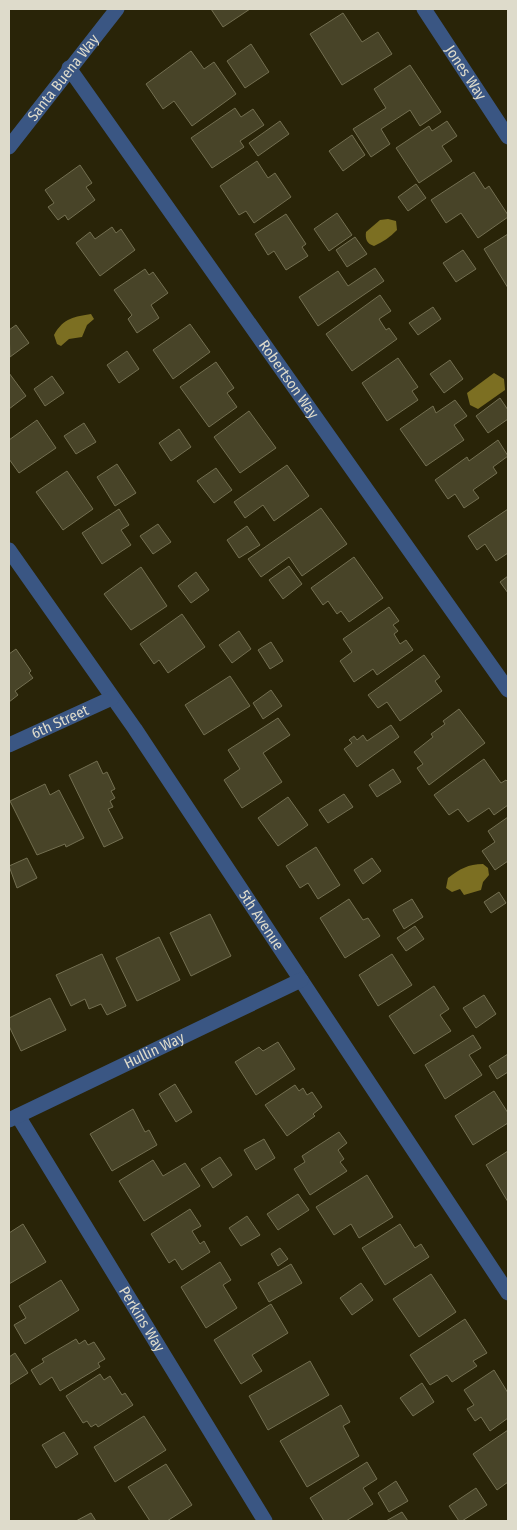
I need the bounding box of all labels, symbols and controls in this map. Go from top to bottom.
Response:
street label: Santa Buena Way [24,30,103,125]
street label: Jones Way [441,42,490,104]
street label: Robertson Way [255,337,323,422]
street label: 6th Street [29,701,91,743]
street label: 5th Avenue [235,887,288,954]
street label: Hullin Way [121,1028,188,1073]
street label: Perkins Way [115,1283,169,1355]

